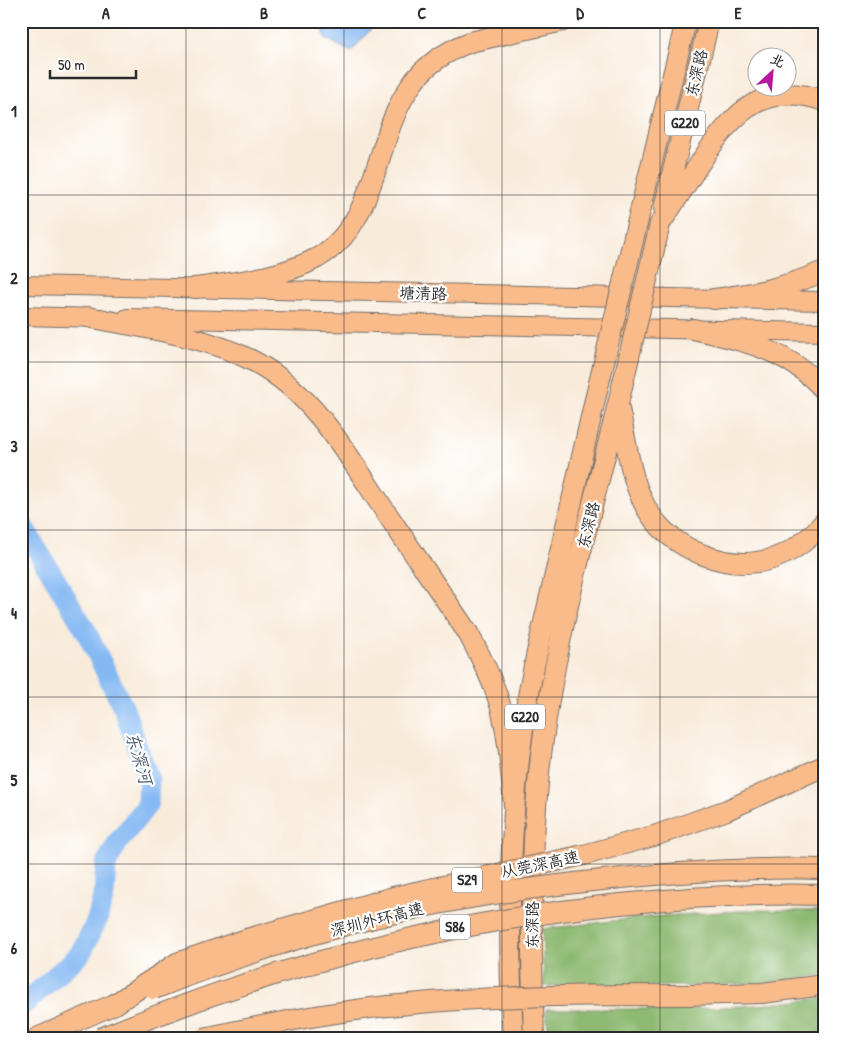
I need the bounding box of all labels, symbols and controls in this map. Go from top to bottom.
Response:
text: A [102,2,110,24]
text: B [260,2,268,24]
text: C [418,2,427,24]
text: D [576,2,584,24]
text: E [734,2,742,24]
street label: 东深路 [680,47,712,99]
scale bar [50,48,136,80]
north arrow [748,48,798,98]
text: 北 [767,48,788,71]
text: 50 m [58,54,85,75]
text: 1 [11,100,17,122]
road number: G220 [665,110,705,136]
text: 2 [10,267,18,289]
street label: 塘清路 [399,282,447,304]
text: 3 [10,435,18,457]
street label: 东深路 [572,499,604,551]
text: 4 [11,602,17,624]
road number: G220 [505,704,545,730]
water label: 东深河 [120,728,160,790]
text: 5 [11,769,18,791]
street label: 从莞深高速 [499,845,581,883]
road number: S29 [452,868,482,892]
street label: 深圳外环高速 [328,897,426,941]
street label: 东深路 [521,901,543,949]
road number: S86 [440,914,470,940]
text: 6 [11,937,18,959]

